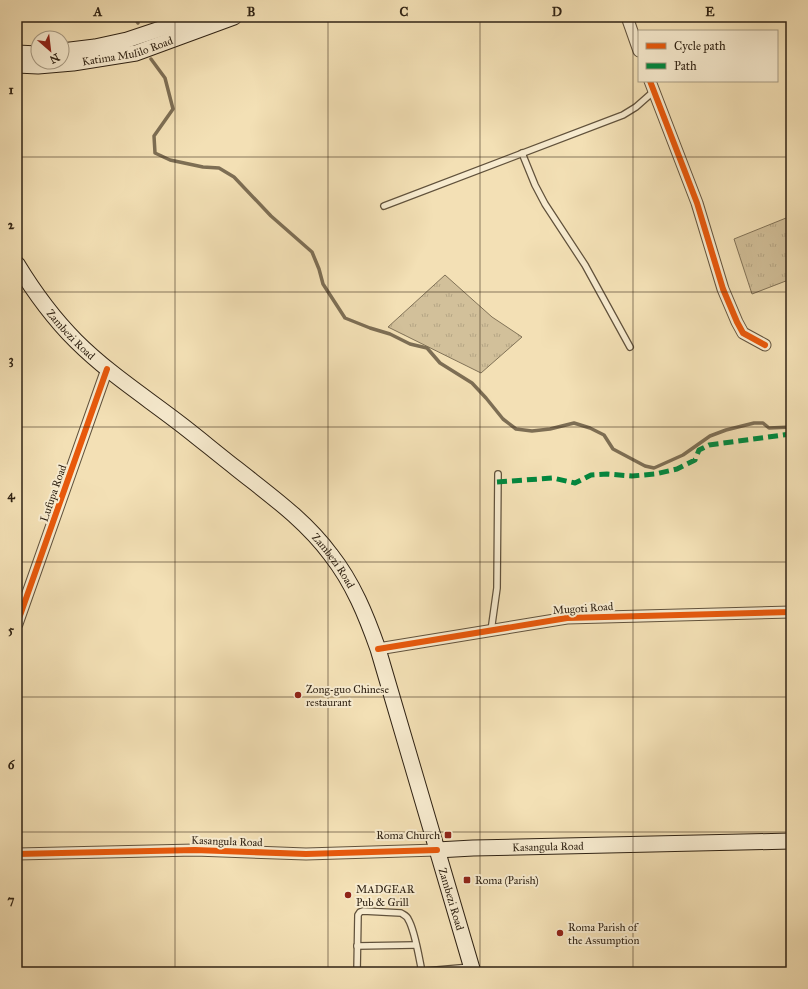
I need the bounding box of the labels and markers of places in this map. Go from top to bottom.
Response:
place label: Zong-guo Chinese restaurant [306,683,389,709]
marker: Zong-guo Chinese restaurant [293,690,303,700]
place label: Roma Church [376,829,440,842]
marker: Roma Church [443,830,453,840]
place label: Roma (Parish) [475,874,539,887]
marker: Roma (Parish) [462,875,472,885]
place label: MADGEAR Pub & Grill [356,883,415,909]
marker: MADGEAR Pub & Grill [343,890,353,900]
place label: Roma Parish of the Assumption [568,921,639,947]
marker: Roma Parish of the Assumption [555,928,565,938]

